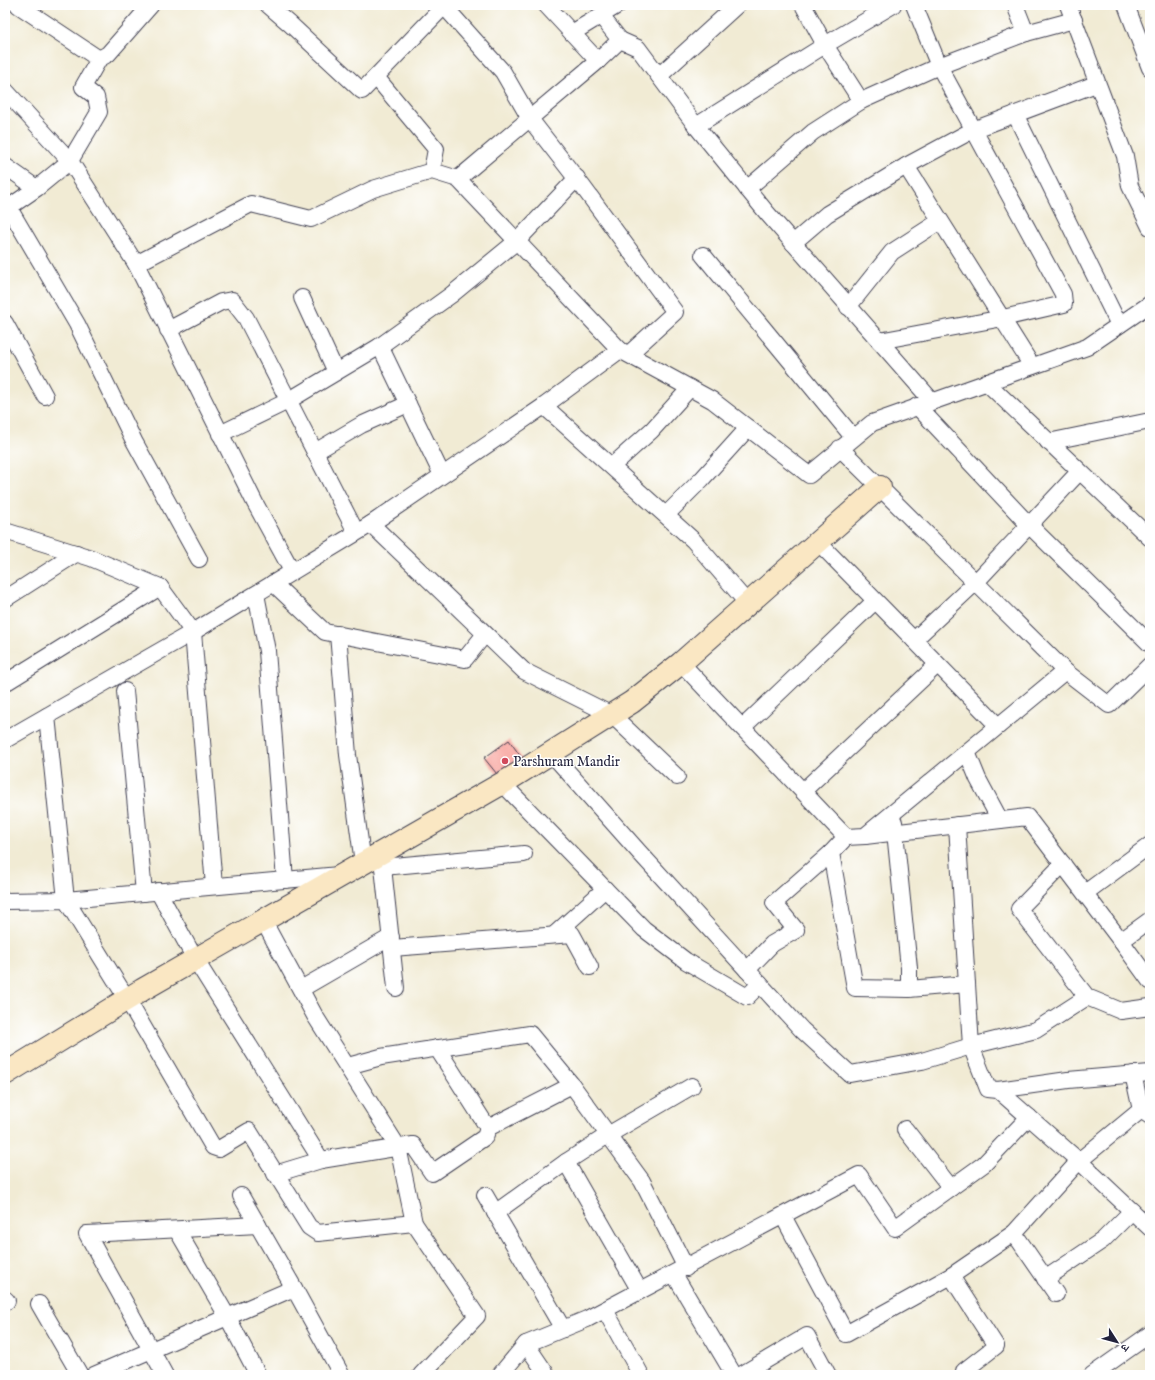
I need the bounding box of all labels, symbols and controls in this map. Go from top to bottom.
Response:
place label: Parshuram Mandir [513,753,620,771]
marker: Parshuram Mandir [500,756,510,766]
north arrow [1097,1322,1137,1362]
text: उ [1116,1340,1132,1355]

